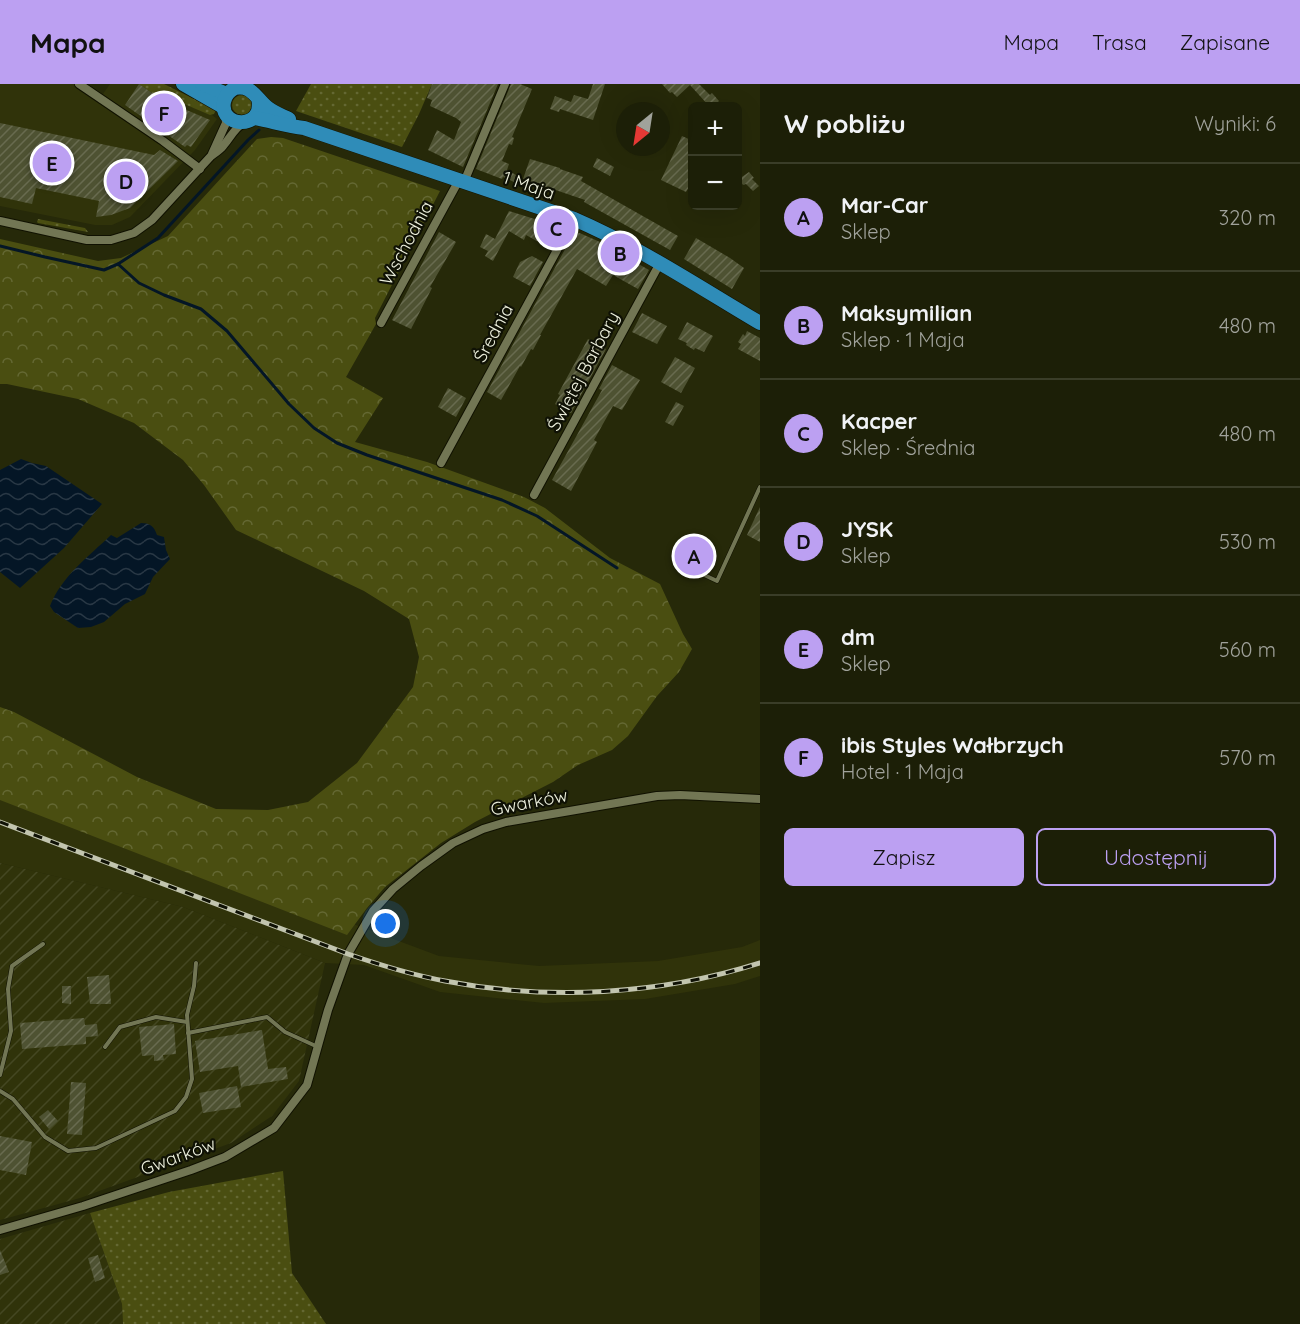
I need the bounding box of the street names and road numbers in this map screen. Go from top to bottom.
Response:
street label: 1 Maja [500,165,558,205]
street label: Wschodnia [374,197,438,289]
street label: Średnia [468,300,518,366]
street label: Świętej Barbary [542,307,624,435]
street label: Gwarków [489,783,569,821]
street label: Gwarków [137,1132,219,1180]

